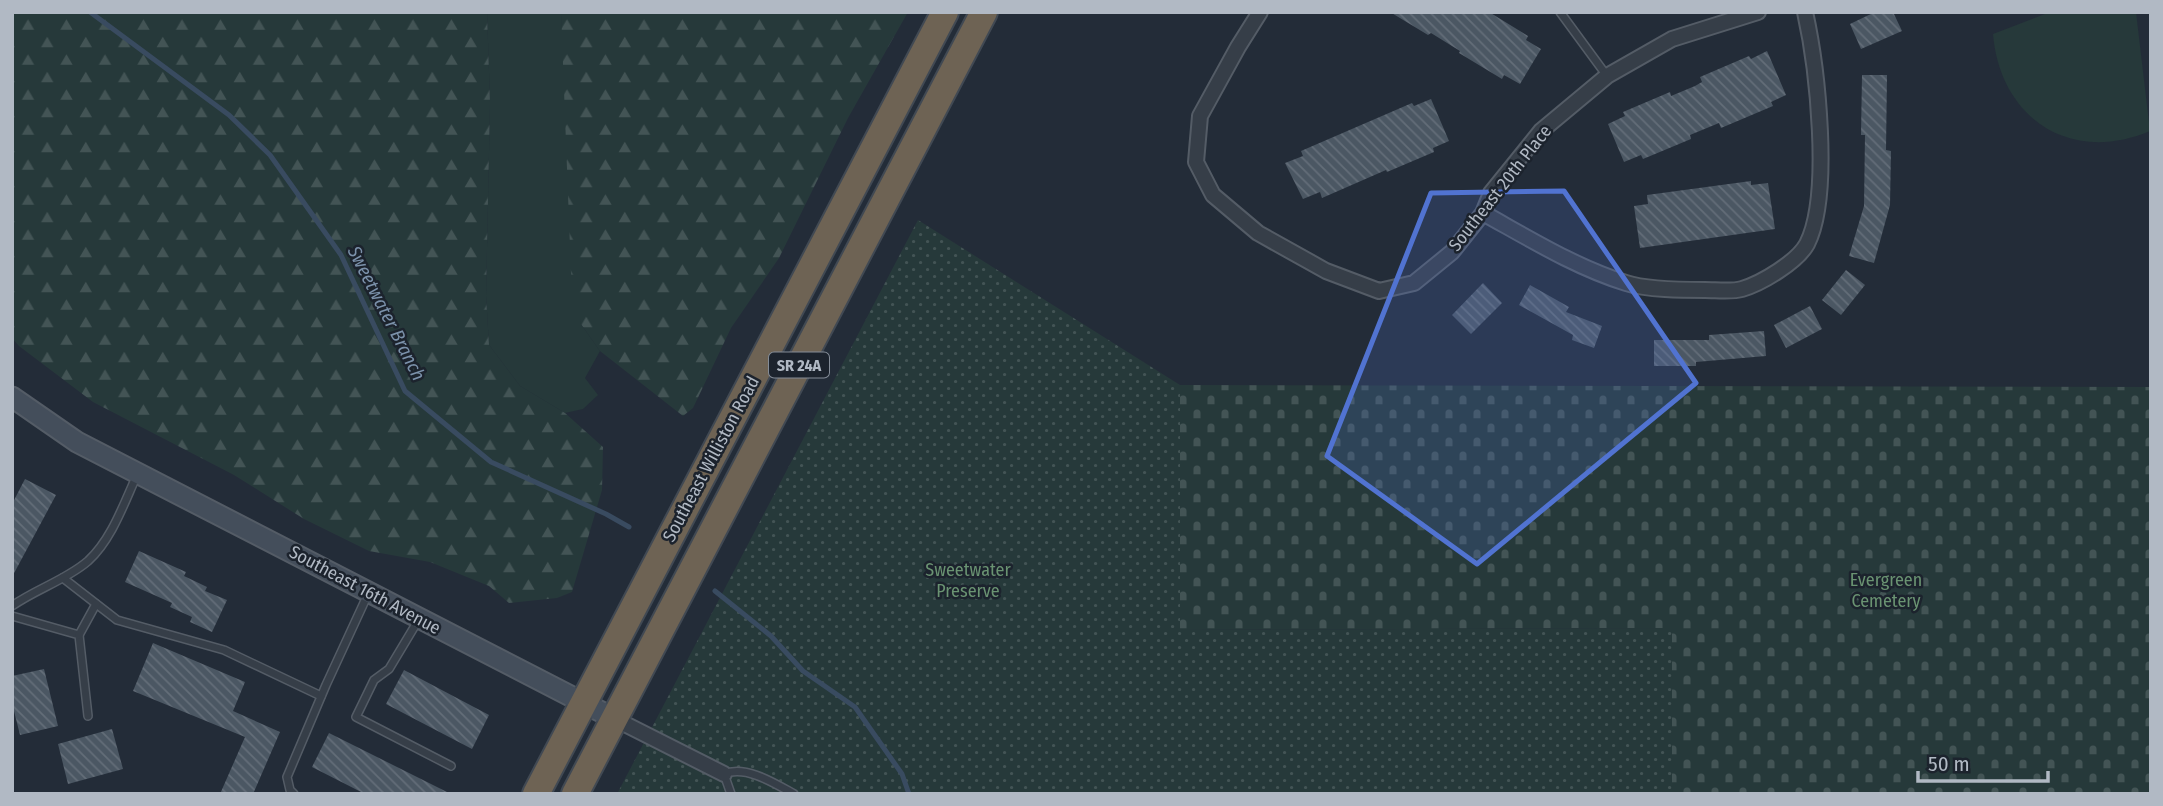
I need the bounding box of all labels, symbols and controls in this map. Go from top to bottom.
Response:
street label: Southeast 20th Place [1444,120,1556,256]
water label: Sweetwater Branch [342,241,430,384]
road number: SR 24A [769,352,829,378]
street label: Southeast Williston Road [658,372,764,546]
street label: Southeast 16th Avenue [286,541,444,639]
park label: Sweetwater Preserve [925,559,1011,602]
park label: Evergreen Cemetery [1850,569,1922,612]
scale bar [1918,740,2048,784]
text: 50 m [1928,751,1970,777]

